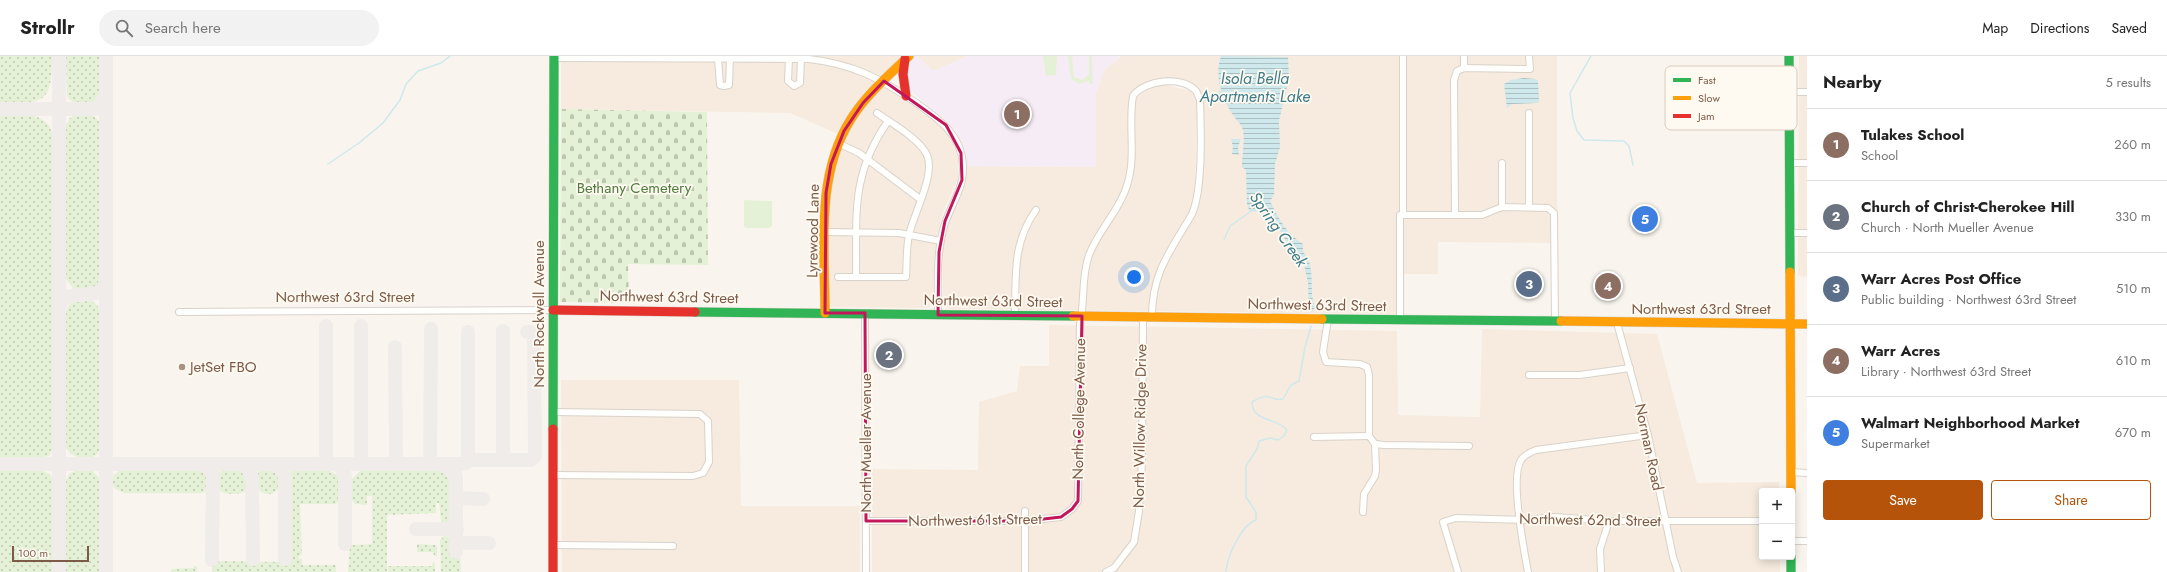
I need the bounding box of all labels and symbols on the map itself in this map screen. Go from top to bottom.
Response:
legend [1665,66,1797,130]
water label: Isola Bella Apartments Lake [1199,67,1310,108]
text: Fast [1698,72,1716,88]
text: Slow [1698,90,1720,106]
pin: 1 [1004,99,1030,129]
text: Jam [1696,108,1715,124]
park label: Bethany Cemetery [577,177,692,199]
street label: Lyrewood Lane [801,184,825,278]
water label: Spring Creek [1244,187,1314,273]
pin: 5 [1632,204,1658,234]
street label: North Rockwell Avenue [528,240,550,388]
your location [1124,267,1144,287]
pin: 3 [1516,269,1542,299]
pin: 4 [1595,271,1621,301]
street label: Northwest 63rd Street [599,285,739,309]
street label: Northwest 63rd Street [275,286,415,308]
street label: Northwest 63rd Street [923,289,1063,313]
street label: Northwest 63rd Street [1247,293,1387,317]
street label: Northwest 63rd Street [1631,298,1771,320]
street label: North College Avenue [1067,338,1091,480]
pin: 2 [876,340,902,370]
street label: North Willow Ridge Drive [1128,343,1152,508]
place label: JetSet FBO [188,356,257,378]
marker: JetSet FBO [177,362,187,372]
street label: North Mueller Avenue [855,373,877,513]
street label: Norman Road [1629,401,1669,493]
street label: Northwest 61st Street [908,508,1042,532]
street label: Northwest 62nd Street [1519,508,1662,532]
scale bar [12,544,89,563]

